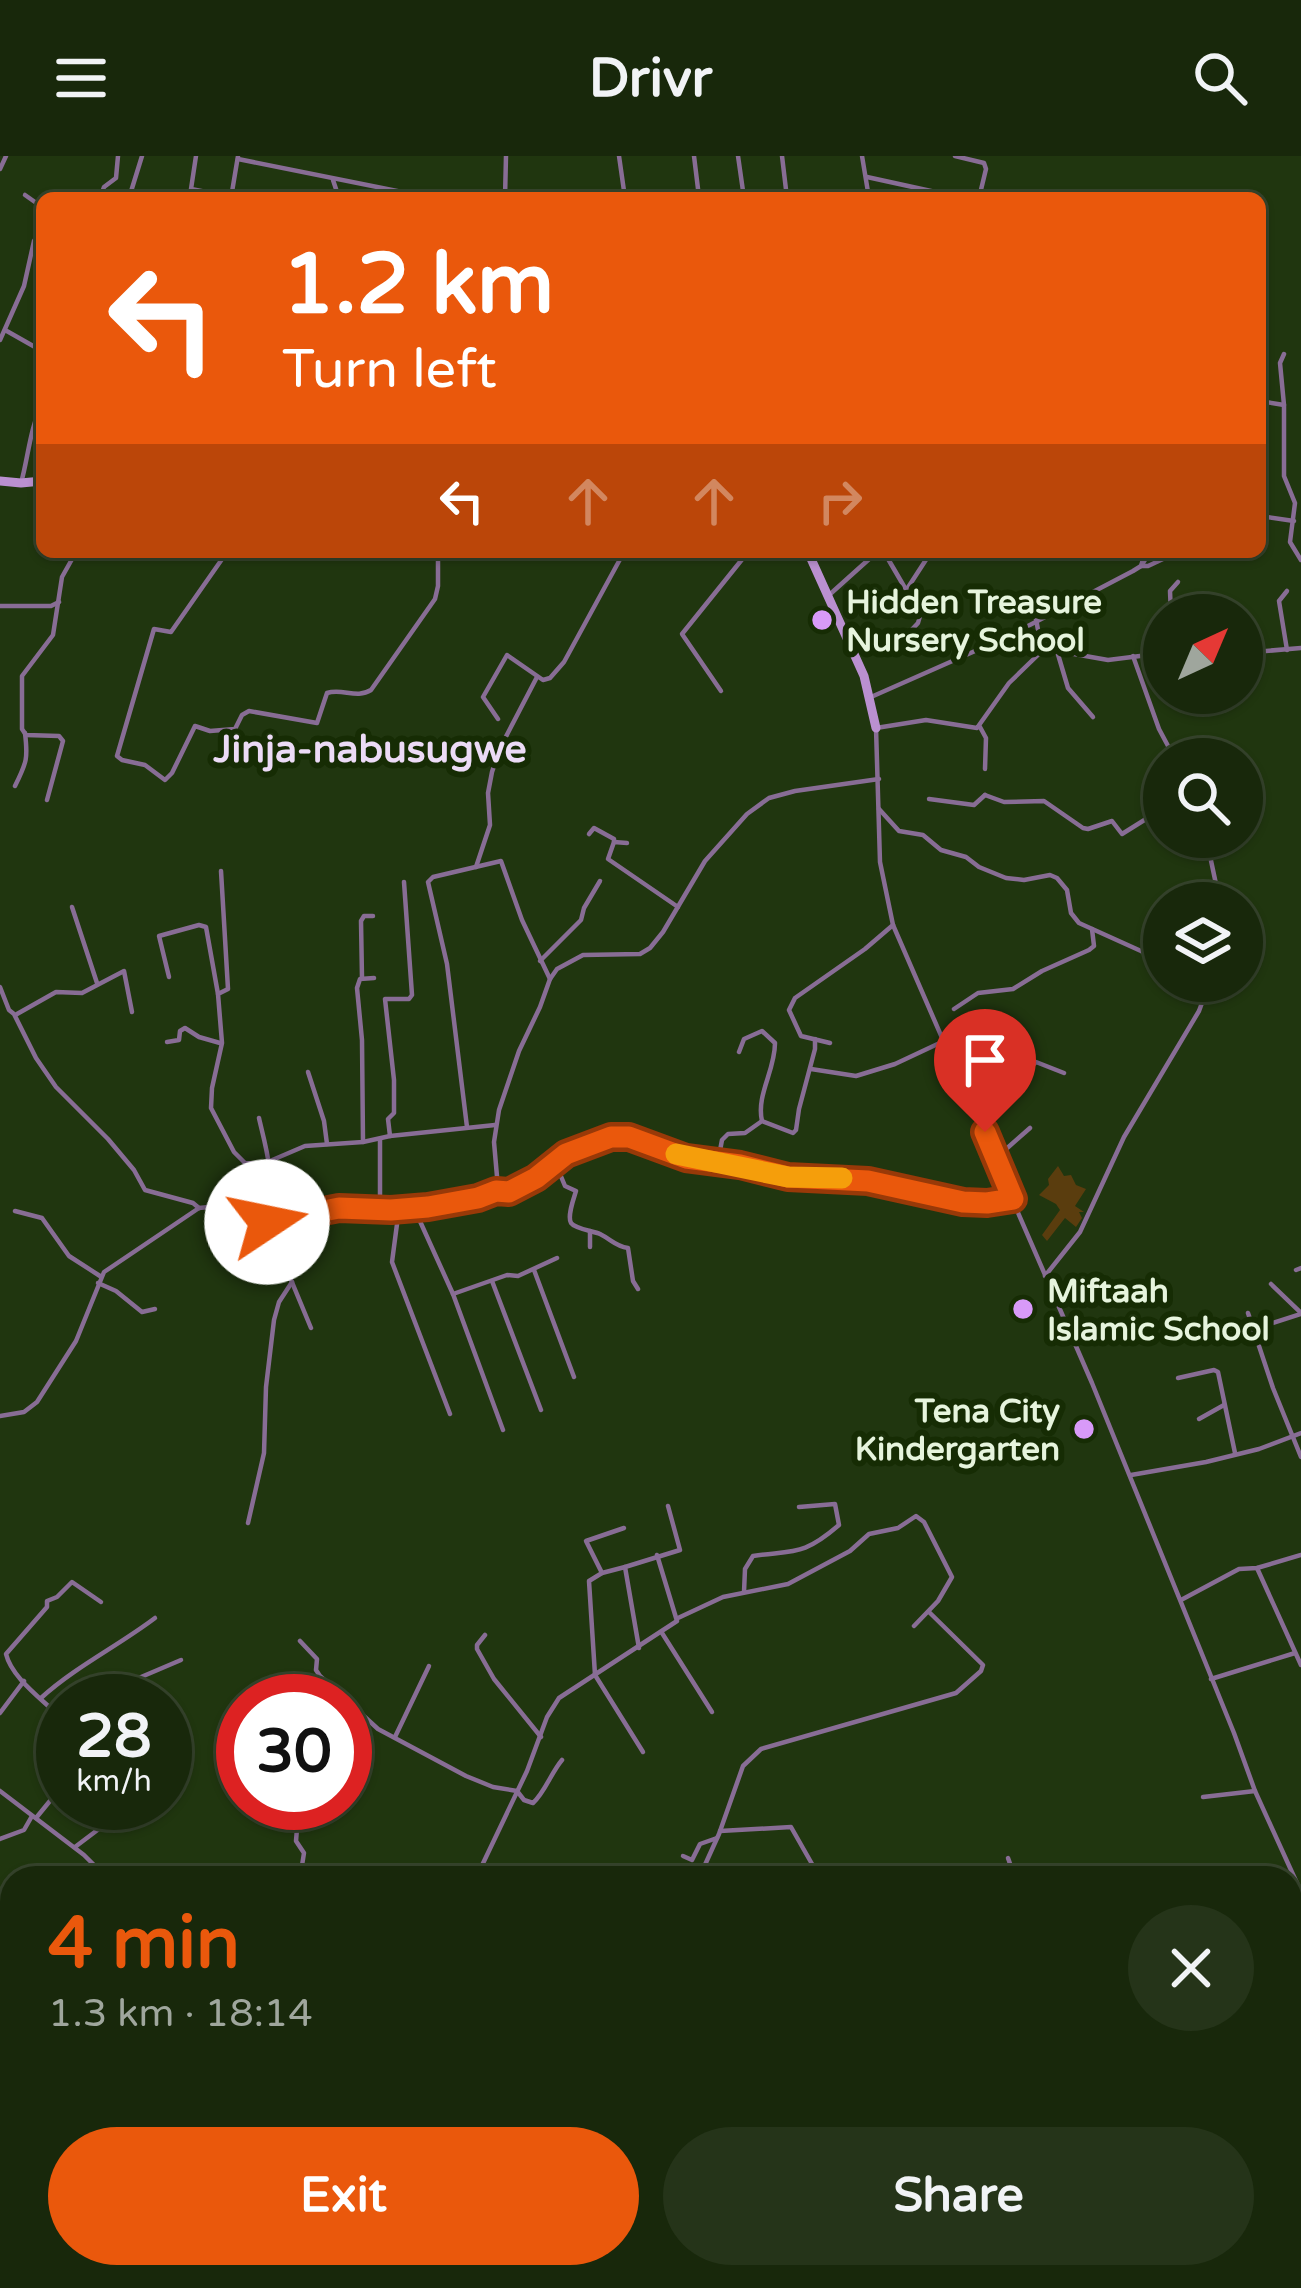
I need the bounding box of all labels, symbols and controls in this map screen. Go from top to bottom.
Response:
icon: menu [48,45,114,111]
icon: search [1187,45,1253,111]
text: Drivr [589,46,712,111]
text: 1.2 km [282,235,554,336]
icon: left [84,240,240,396]
text: Turn left [282,337,497,402]
icon: left [429,468,495,534]
icon: ahead [555,468,621,534]
icon: ahead [681,468,747,534]
icon: right [807,468,873,534]
place label: Hidden Treasure Nursery School [846,583,1102,660]
north arrow [1143,594,1263,714]
map controls [1143,594,1263,1002]
marker: Hidden Treasure Nursery School [809,607,835,633]
district label: Jinja-nabusugwe [212,726,527,773]
button: search [1143,738,1263,858]
button: layers [1143,882,1263,1002]
pin [934,1009,1036,1132]
icon: arrive [952,1027,1018,1093]
position arrow [204,1159,330,1285]
place label: Miftaah Islamic School [1047,1272,1270,1349]
marker: Miftaah Islamic School [1010,1296,1036,1322]
place label: Tena City Kindergarten [855,1392,1060,1469]
marker: Tena City Kindergarten [1071,1416,1097,1442]
speed limit sign: 30 [216,1674,372,1830]
text: 28 [76,1701,152,1773]
text: km/h [76,1763,152,1800]
text: 4 min [48,1901,240,1988]
button: close [1128,1905,1254,2031]
text: 1.3 km · 18:14 [48,1990,313,2037]
button: Exit [48,2127,639,2265]
button: Share [663,2127,1254,2265]

